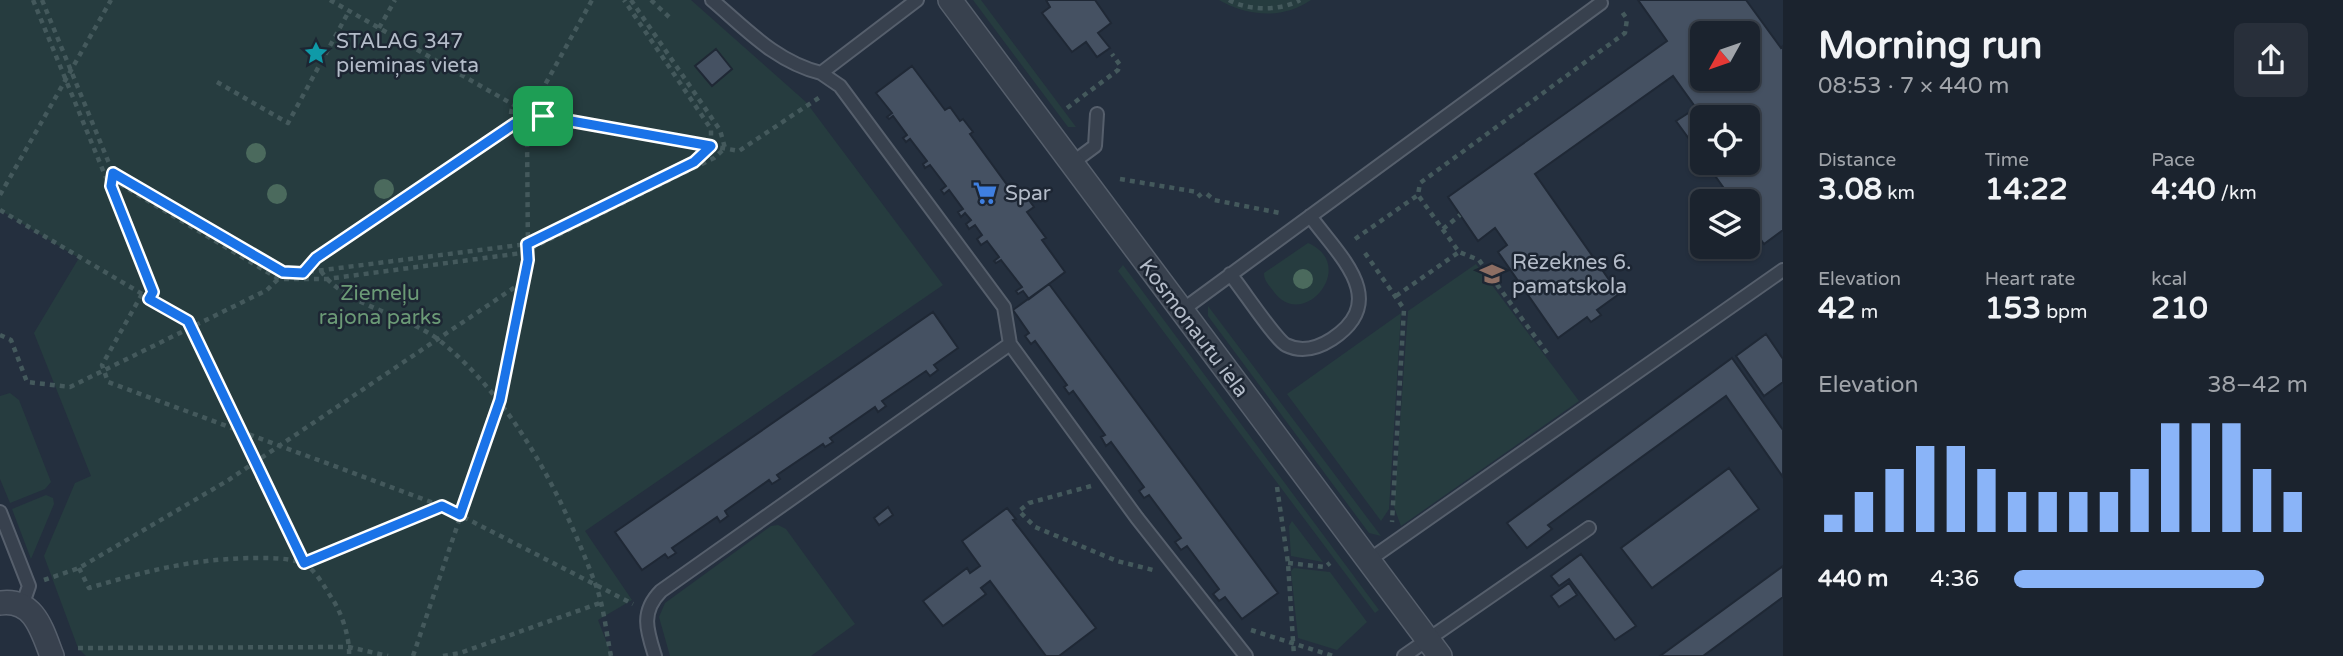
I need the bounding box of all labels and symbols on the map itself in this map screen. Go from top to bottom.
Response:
north arrow [1690,21,1760,91]
place label: STALAG 347 piemiņas vieta [336,29,479,78]
place icon: STALAG 347 piemiņas vieta [302,39,330,67]
pin [513,86,573,146]
supermarket icon: Spar [971,179,999,207]
place label: Spar [1005,181,1051,206]
place label: Rēzeknes 6. pamatskola [1512,250,1632,299]
street label: Kosmonautu iela [1133,254,1254,402]
school or university icon: Rēzeknes 6. pamatskola [1478,260,1506,288]
park label: Ziemeļu rajona parks [319,281,441,330]

